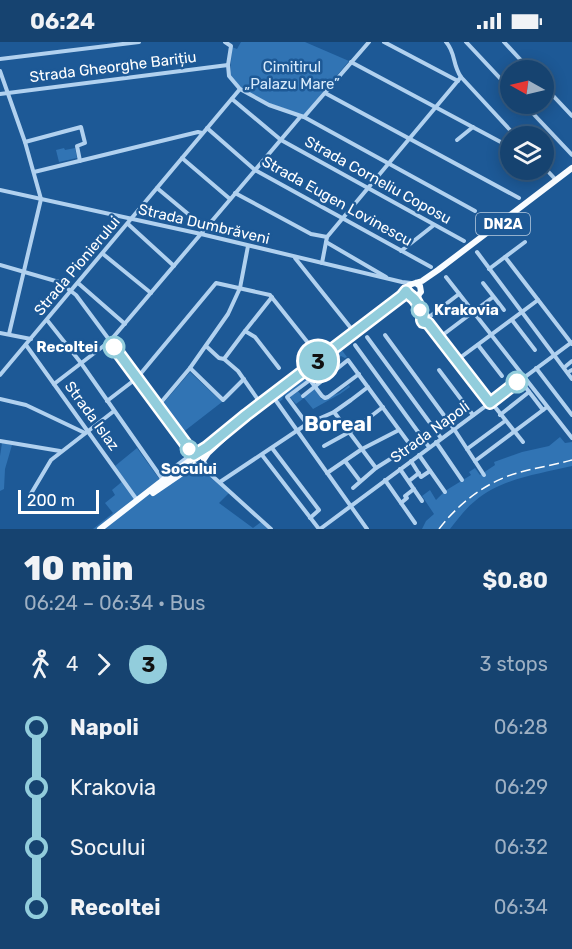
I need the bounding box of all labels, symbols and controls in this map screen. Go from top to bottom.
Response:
text: 06:24 [30,8,95,35]
street label: Strada Gheorghe Barițiu [28,48,198,86]
park label: Cimitirul „Palazu Mare” [244,58,340,93]
north arrow [500,60,554,114]
map controls [500,60,554,180]
button: layers [500,126,554,180]
street label: Strada Corneliu Coposu [302,132,454,228]
street label: Strada Eugen Lovinescu [259,152,415,250]
street label: Strada Dumbrăveni [136,200,272,248]
street label: Strada Pionierului [30,213,124,319]
road number: DN2A [476,213,530,235]
marker: Krakovia [411,301,429,319]
place label: Krakovia [434,301,499,319]
marker: Recoltei [103,336,125,358]
place label: Recoltei [36,338,98,356]
line badge: 3 [298,342,338,380]
text: 3 [311,349,325,374]
unlabelled marker [506,371,528,393]
street label: Strada Islaz [61,378,123,454]
street label: Strada Napoli [387,397,473,467]
district label: Boreal [304,411,372,436]
marker: Socului [180,440,198,458]
place label: Socului [161,460,217,478]
scale bar [18,487,99,514]
text: 200 m [27,491,75,510]
text: 10 min [24,549,133,588]
text: $0.80 [482,567,548,594]
text: 06:24 – 06:34 · Bus [24,591,205,615]
icon: walk [24,648,57,681]
icon: forward [87,648,120,681]
text: 4 [66,652,78,676]
text: 3 [141,652,155,677]
text: 3 stops [479,652,548,676]
text: Napoli [70,714,139,741]
text: 06:28 [494,715,548,739]
text: Krakovia [70,774,156,801]
text: 06:29 [495,775,548,799]
text: Socului [70,834,146,861]
text: 06:32 [494,835,548,859]
text: Recoltei [70,894,160,921]
text: 06:34 [494,895,548,919]

